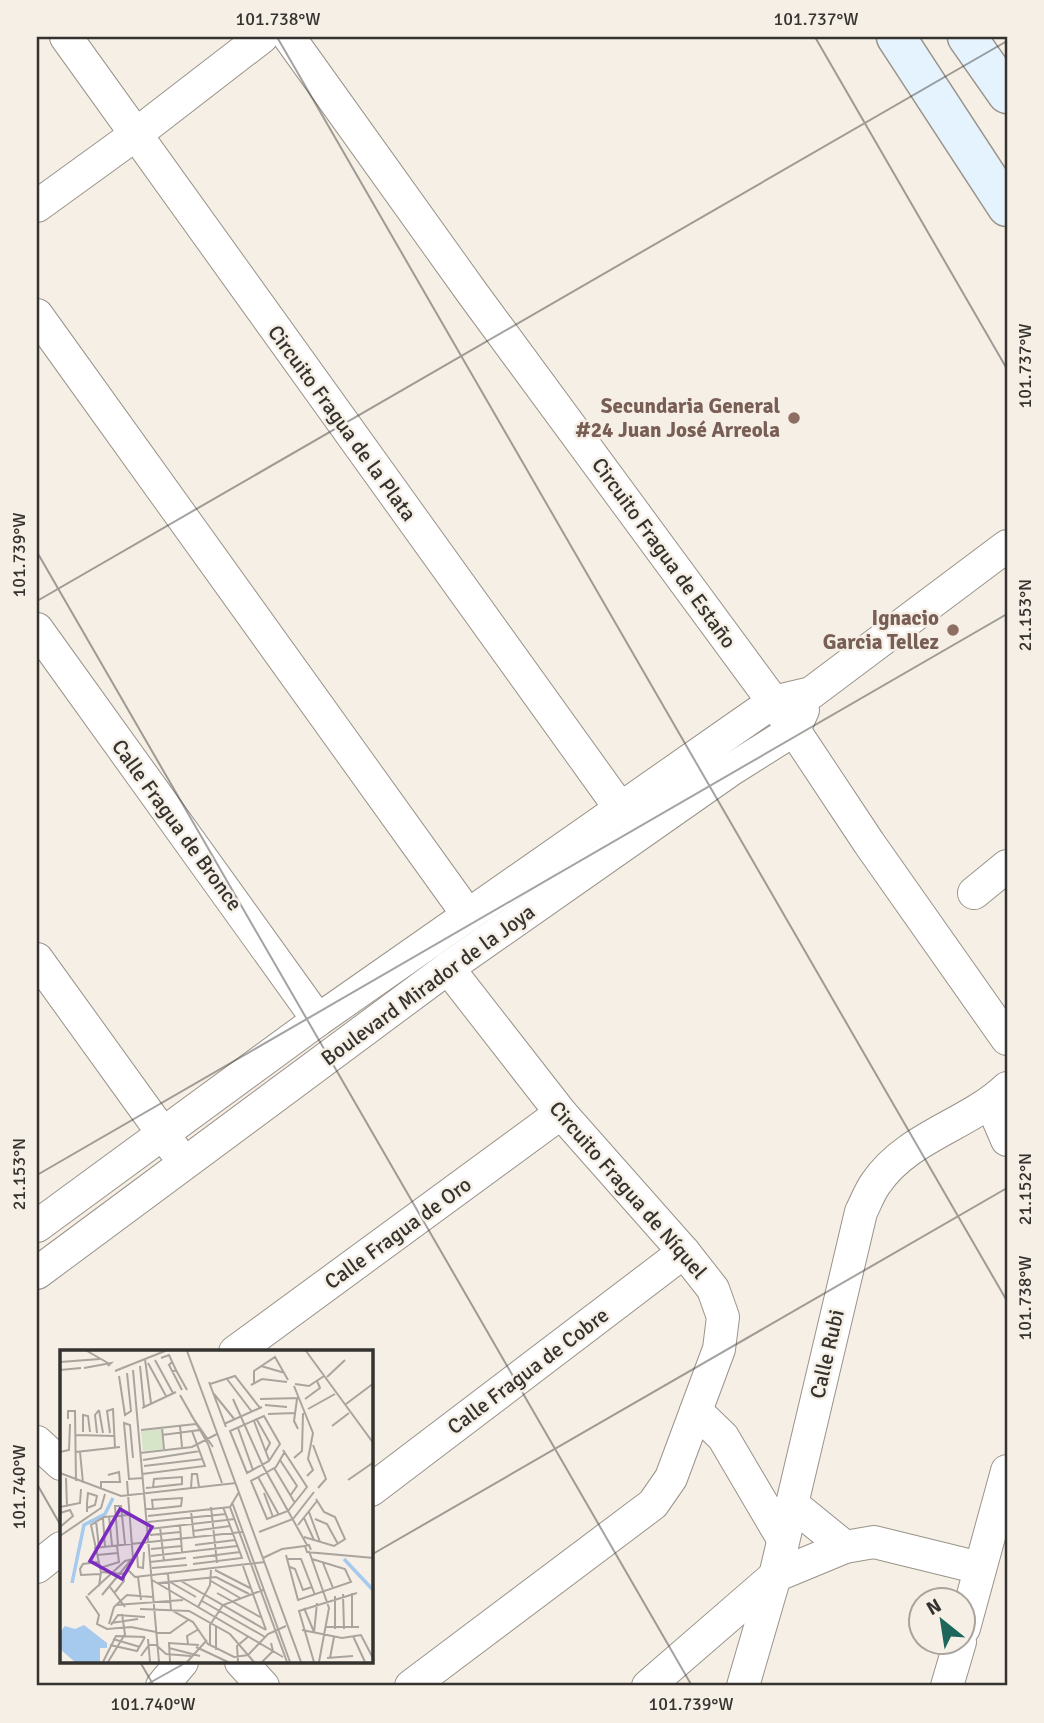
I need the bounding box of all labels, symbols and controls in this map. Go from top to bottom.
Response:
text: 101.738°W [235,8,321,30]
text: 101.737°W [773,8,859,30]
street label: Circuito Fragua de la Plata [262,320,422,526]
text: 101.737°W [1014,323,1036,409]
place label: Secundaria General #24 Juan José Arreola [576,393,780,443]
marker: Secundaria General #24 Juan José Arreola [786,410,802,426]
street label: Circuito Fragua de Estaño [586,453,742,653]
text: 101.739°W [8,512,30,598]
text: 21.153°N [1014,579,1036,651]
place label: Ignacio Garcia Tellez [823,605,939,655]
marker: Ignacio Garcia Tellez [945,622,961,638]
street label: Calle Fragua de Bronce [106,734,248,916]
street label: Boulevard Mirador de la Joya [316,899,540,1071]
street label: Circuito Fragua de Níquel [544,1096,712,1284]
text: 21.153°N [8,1138,30,1210]
text: 21.152°N [1014,1153,1036,1225]
street label: Calle Fragua de Oro [320,1171,476,1295]
text: 101.738°W [1014,1255,1036,1341]
street label: Calle Fragua de Cobre [442,1302,614,1440]
street label: Calle Rubi [804,1307,850,1401]
inset map [60,1350,373,1664]
text: 101.740°W [8,1444,30,1530]
north arrow [908,1586,978,1656]
text: N [922,1593,946,1621]
text: 101.740°W [110,1693,196,1715]
text: 101.739°W [648,1693,734,1715]

